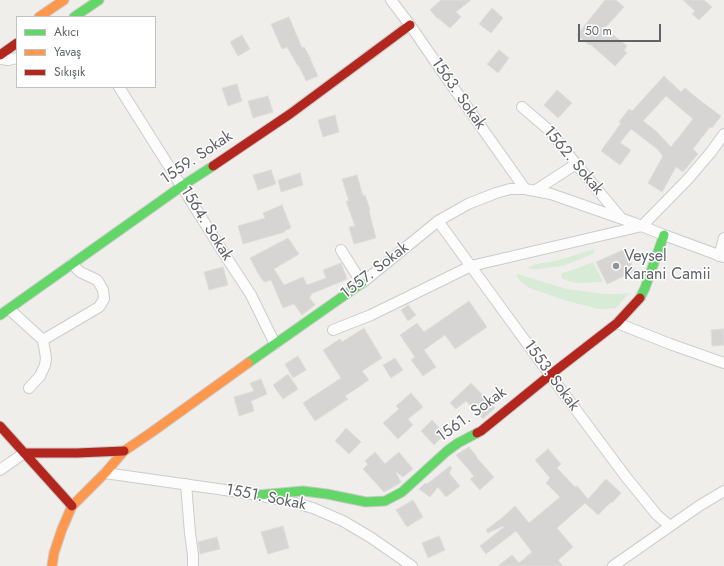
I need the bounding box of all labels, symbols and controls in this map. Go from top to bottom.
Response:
legend [16,16,156,88]
scale bar [580,16,663,42]
text: 50 m [585,22,612,40]
text: Akıcı [54,23,79,41]
text: Yavaş [54,43,81,61]
street label: 1563. Sokak [426,55,490,133]
text: Sıkışık [54,63,85,81]
street label: 1562. Sokak [539,123,607,199]
street label: 1559. Sokak [158,127,236,189]
street label: 1564. Sokak [176,183,236,265]
street label: 1557. Sokak [337,239,413,303]
place label: Veysel Karani Camii [624,247,711,285]
marker: Veysel Karani Camii [611,261,621,271]
street label: 1553. Sokak [519,337,583,415]
street label: 1561. Sokak [433,383,511,447]
street label: 1551. Sokak [224,481,308,515]

